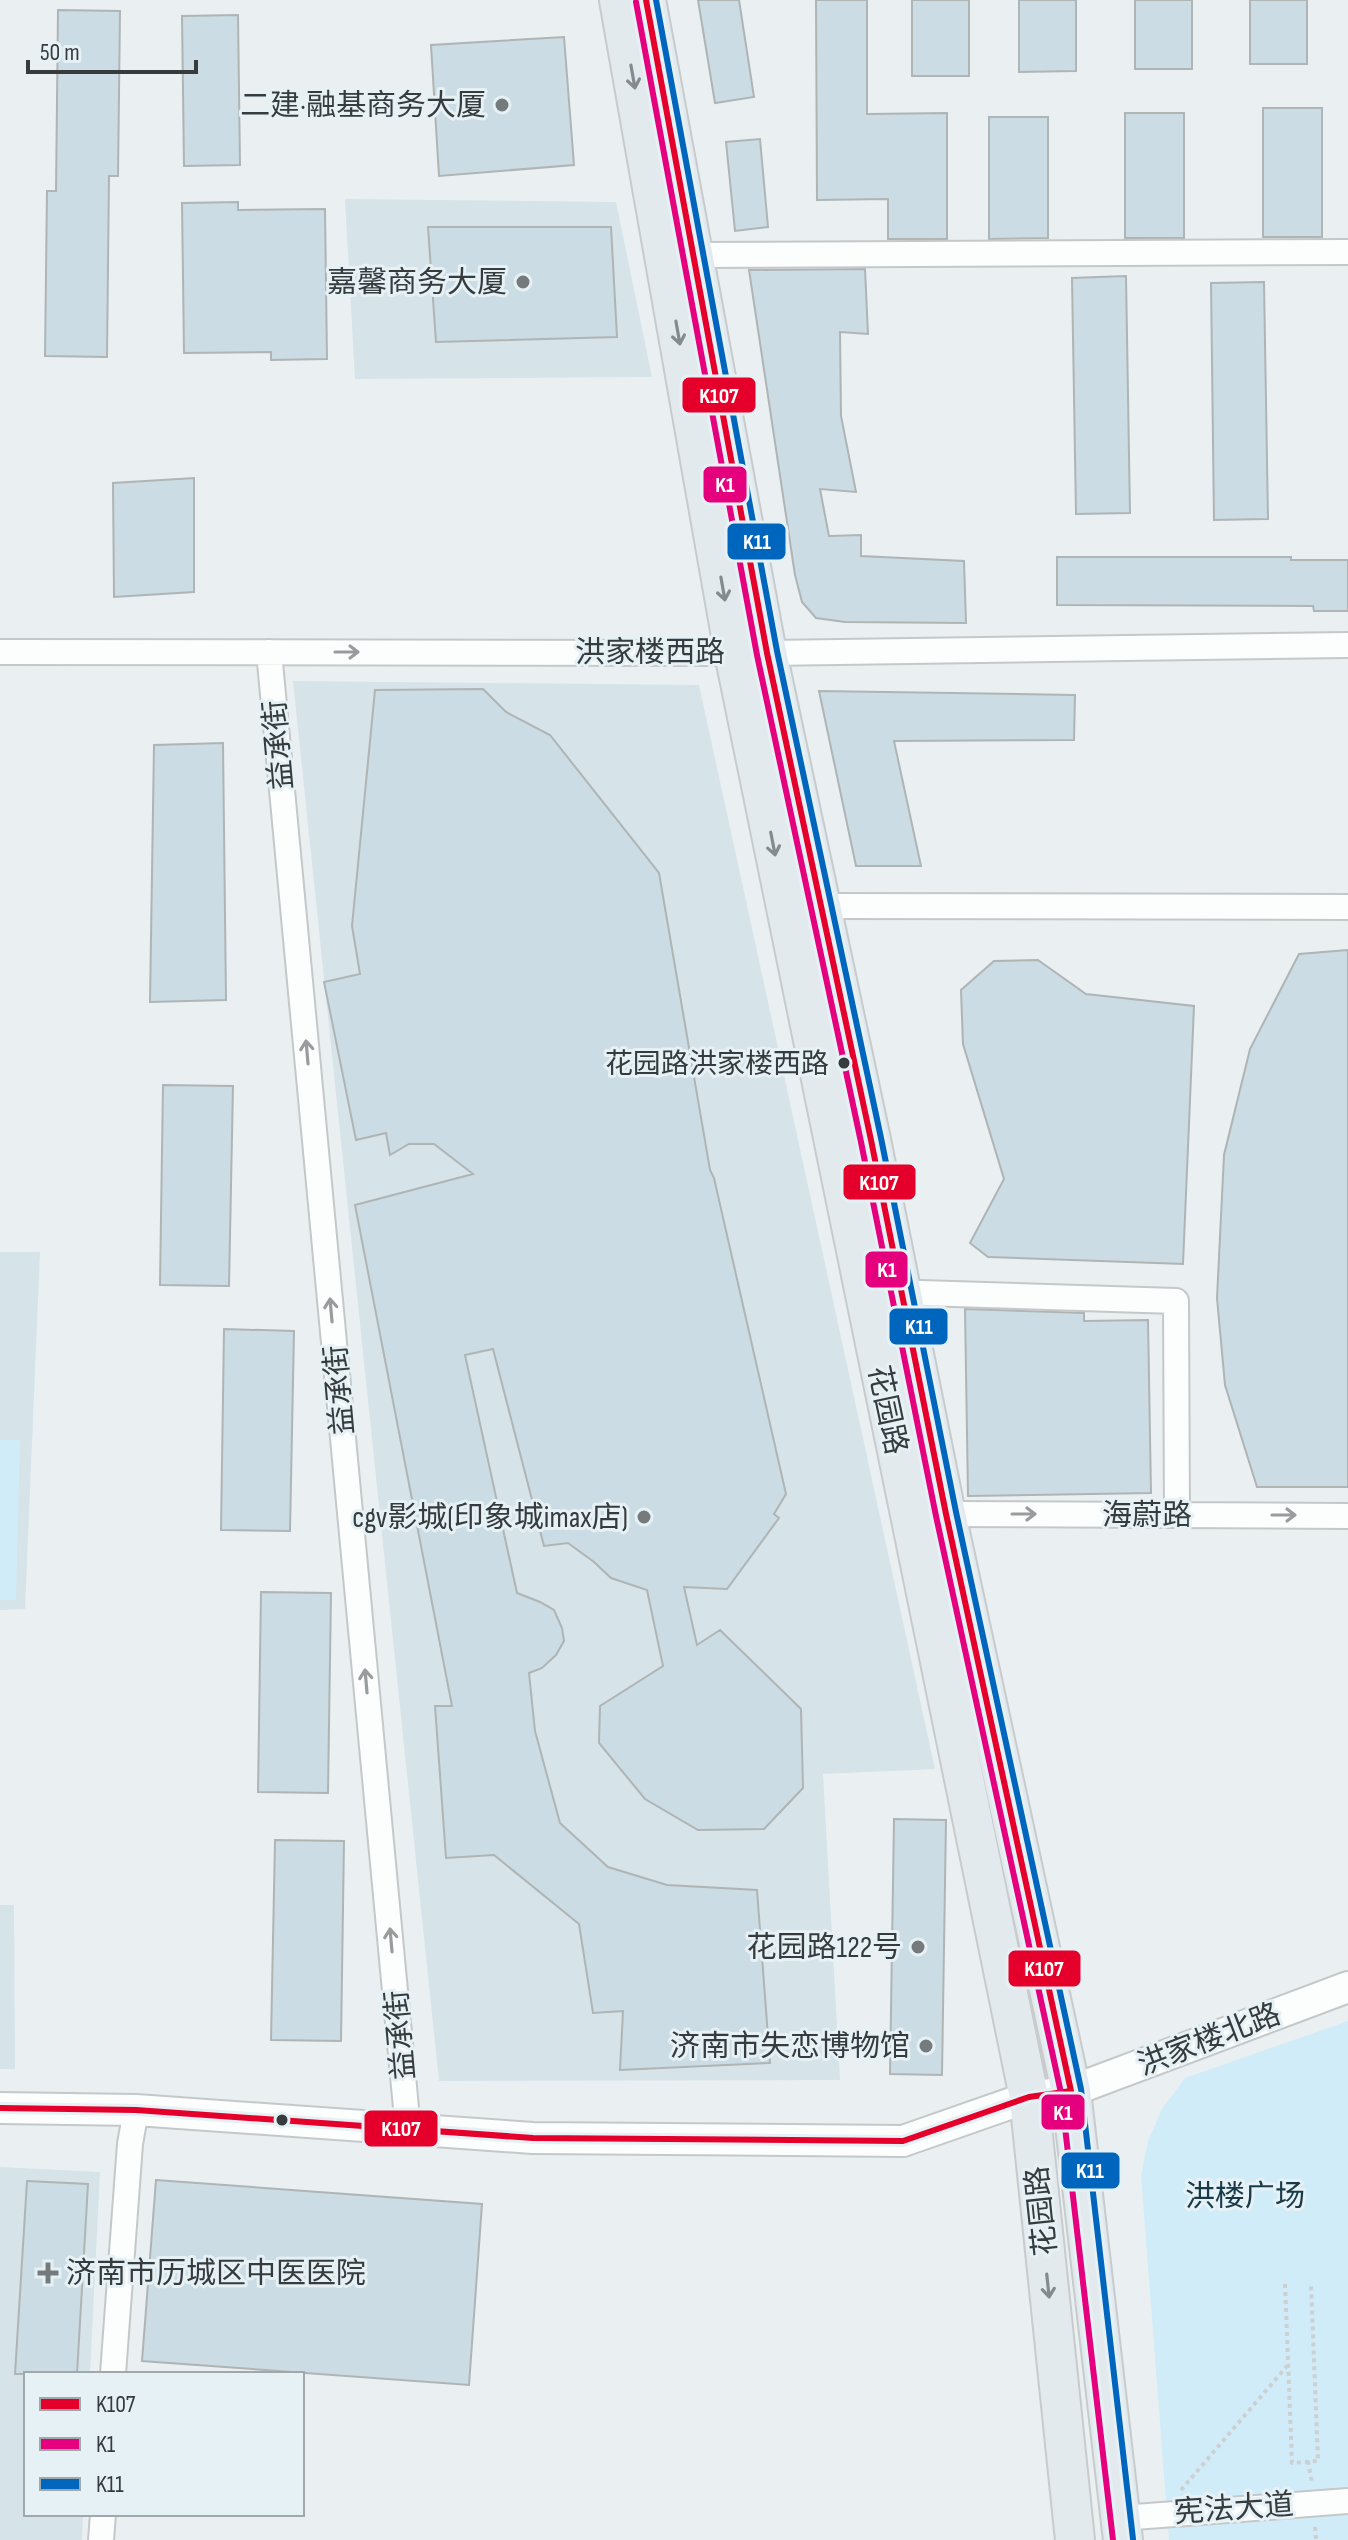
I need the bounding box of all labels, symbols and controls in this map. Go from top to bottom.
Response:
scale bar [28,24,196,74]
text: 50 m [40,38,80,67]
one-way arrow [626,64,641,89]
place label: 二建·融基商务大厦 [240,88,486,124]
marker: 二建·融基商务大厦 [493,96,511,114]
place label: 嘉馨商务大厦 [327,265,507,301]
marker: 嘉馨商务大厦 [514,273,532,291]
one-way arrow [672,320,687,345]
line badge: K107 [681,376,757,414]
text: K107 [699,383,739,410]
line badge: K1 [702,465,748,504]
text: K1 [715,472,735,499]
line badge: K11 [726,522,787,561]
text: K11 [743,529,771,556]
one-way arrow [717,576,732,601]
street label: 洪家楼西路 [575,635,725,671]
one-way arrow [333,644,360,660]
street label: 益承街 [257,699,301,791]
one-way arrow [766,831,781,856]
one-way arrow [299,1039,314,1066]
place label: 花园路洪家楼西路 [605,1048,829,1081]
marker: 花园路洪家楼西路 [836,1055,852,1071]
line badge: K107 [842,1163,917,1201]
text: K107 [859,1170,899,1197]
line badge: K1 [864,1250,909,1289]
text: K1 [877,1257,897,1284]
one-way arrow [324,1297,339,1324]
line badge: K11 [888,1307,949,1346]
text: K11 [905,1314,933,1341]
street label: 益承街 [318,1344,362,1436]
street label: 花园路 [860,1362,914,1458]
street label: 海蔚路 [1102,1498,1192,1534]
place label: cgv影城(印象城imax店) [352,1500,628,1536]
one-way arrow [1010,1506,1037,1522]
one-way arrow [1270,1507,1297,1523]
marker: cgv影城(印象城imax店) [635,1508,653,1526]
one-way arrow [359,1668,374,1695]
one-way arrow [383,1927,398,1954]
place label: 花园路122号 [746,1930,902,1966]
marker: 花园路122号 [909,1938,927,1956]
line badge: K107 [1007,1949,1082,1988]
text: K107 [1024,1956,1064,1983]
street label: 益承街 [379,1989,423,2081]
street label: 洪家楼北路 [1133,1996,1286,2084]
place label: 济南市失恋博物馆 [670,2029,910,2065]
marker: 济南市失恋博物馆 [917,2037,935,2055]
line badge: K1 [1040,2093,1086,2131]
text: K1 [1053,2100,1073,2127]
line badge: K107 [363,2109,439,2148]
unlabelled marker [274,2112,290,2128]
text: K107 [381,2116,421,2143]
line badge: K11 [1060,2151,1121,2190]
text: K11 [1076,2158,1104,2185]
street label: 花园路 [1019,2164,1065,2258]
park label: 洪楼广场 [1185,2179,1305,2215]
place label: 济南市历城区中医医院 [66,2256,366,2292]
marker: 济南市历城区中医医院 [37,2262,59,2284]
one-way arrow [1041,2272,1056,2299]
legend [24,2372,304,2516]
text: K107 [96,2390,136,2419]
text: K1 [96,2430,116,2459]
text: K11 [96,2470,124,2499]
street label: 宪法大道 [1173,2487,1295,2531]

